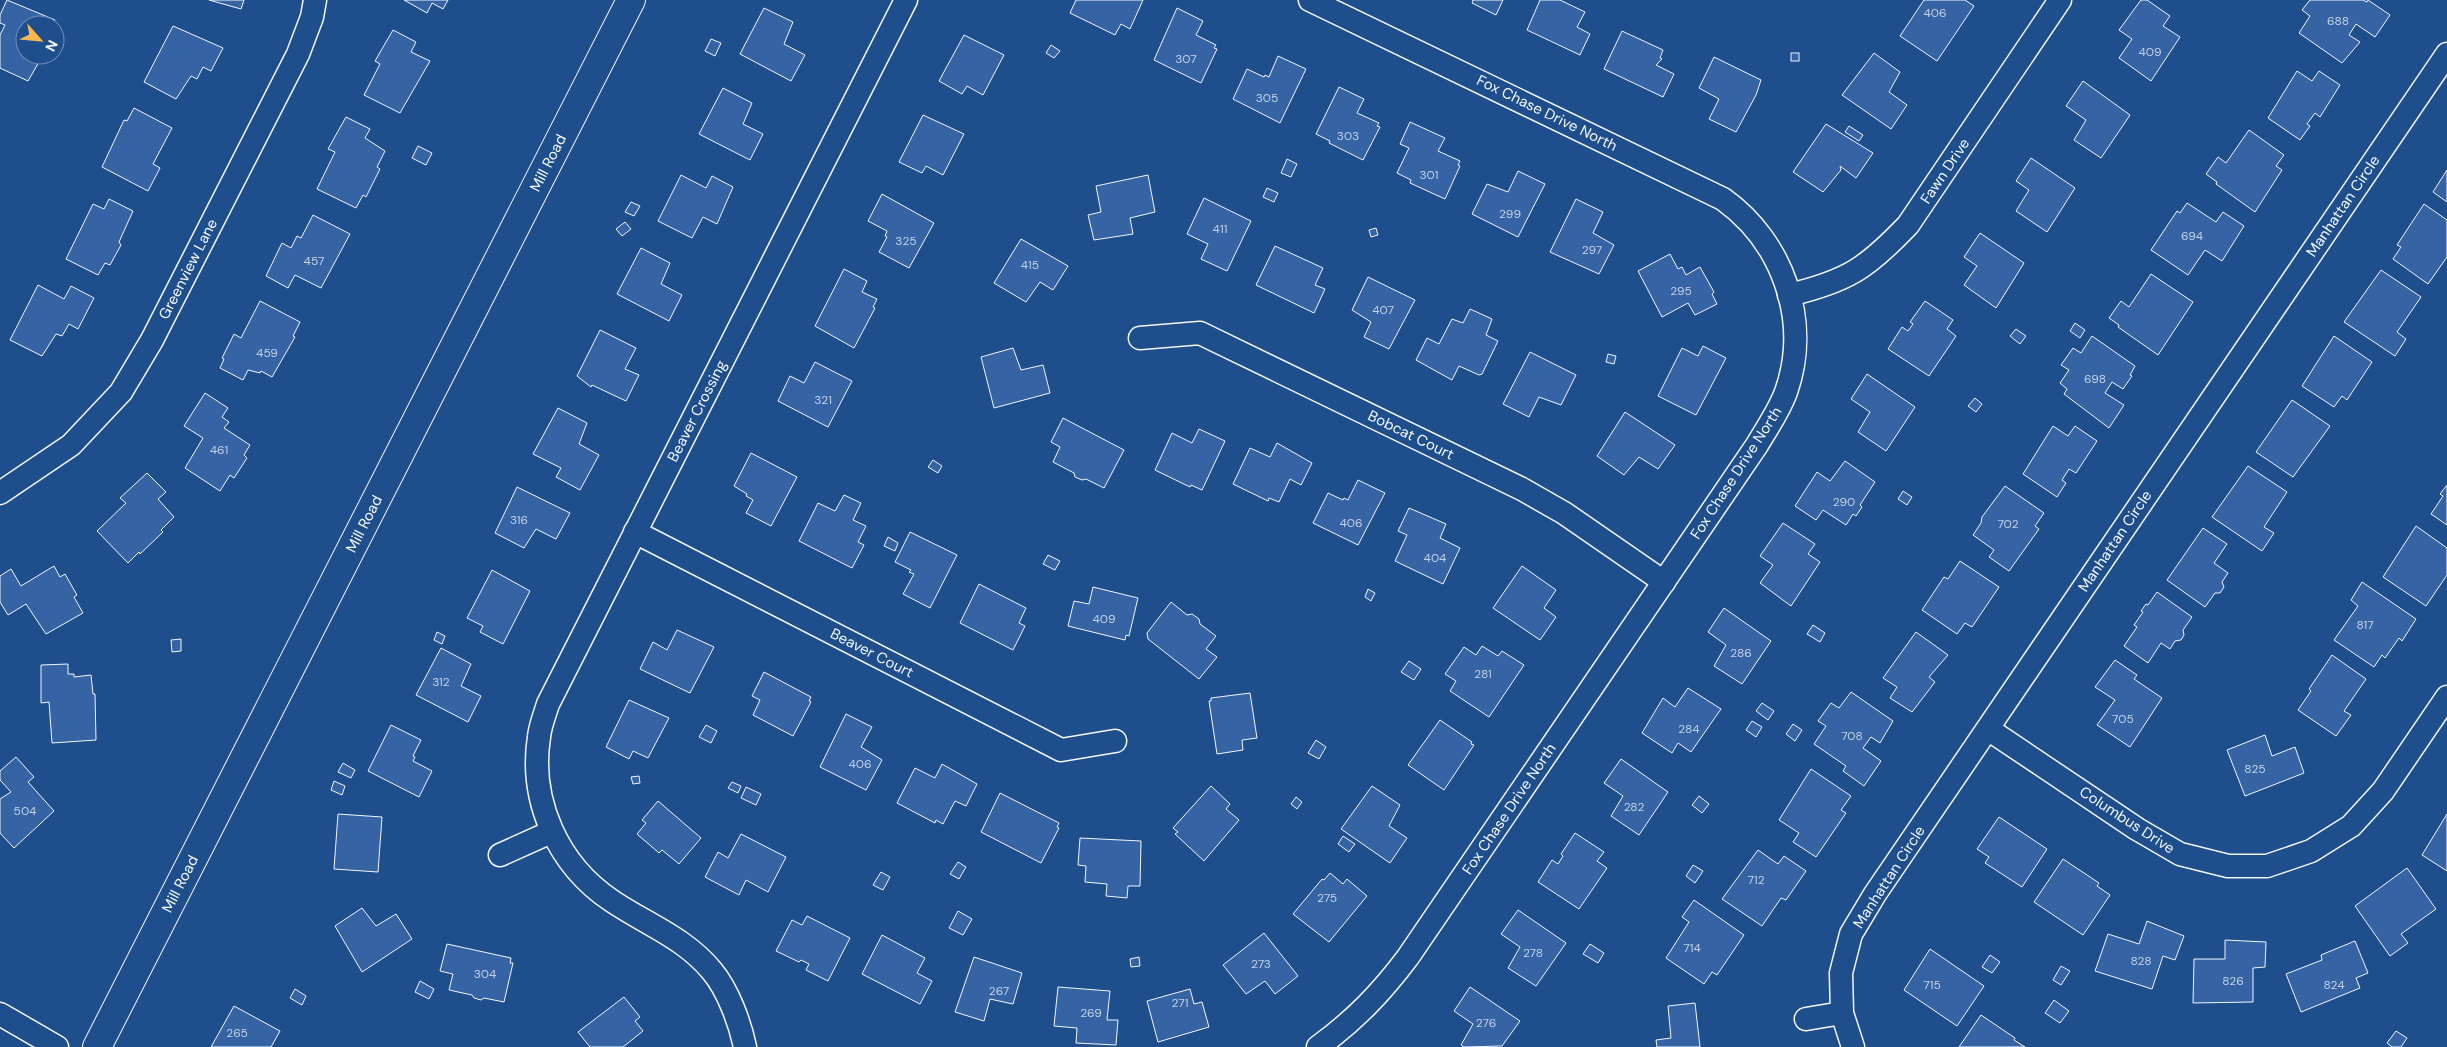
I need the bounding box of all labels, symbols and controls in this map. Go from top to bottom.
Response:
house number: 406 [1923,5,1947,21]
house number: 688 [2327,13,2349,29]
north arrow [15,15,65,65]
text: N [41,37,62,55]
house number: 409 [2138,44,2162,60]
house number: 307 [1175,51,1197,67]
street label: Fox Chase Drive North [1473,70,1621,156]
house number: 305 [1256,90,1278,106]
house number: 303 [1337,128,1359,144]
street label: Mill Road [525,131,571,195]
street label: Fawn Drive [1916,134,1974,208]
street label: Manhattan Circle [2302,151,2384,261]
house number: 301 [1419,167,1439,183]
house number: 299 [1499,206,1521,222]
street label: Greenview Lane [154,215,222,323]
house number: 411 [1213,221,1227,237]
house number: 694 [2181,228,2203,244]
house number: 325 [895,233,917,249]
house number: 297 [1582,242,1602,258]
house number: 457 [304,253,324,269]
house number: 415 [1021,257,1039,273]
house number: 295 [1670,283,1692,299]
house number: 407 [1372,302,1394,318]
house number: 459 [256,345,278,361]
street label: Beaver Crossing [663,357,731,465]
house number: 698 [2084,371,2106,387]
house number: 321 [814,392,832,408]
street label: Fox Chase Drive North [1686,403,1786,543]
street label: Bobcat Court [1365,406,1457,465]
house number: 461 [210,442,228,458]
street label: Manhattan Circle [2074,486,2156,596]
street label: Mill Road [341,492,387,556]
house number: 290 [1833,494,1855,510]
house number: 316 [510,512,528,528]
house number: 406 [1339,515,1363,531]
house number: 702 [1997,516,2019,532]
house number: 404 [1424,550,1446,566]
house number: 409 [1092,611,1116,627]
house number: 817 [2356,617,2374,633]
street label: Beaver Court [827,623,917,683]
house number: 286 [1730,645,1752,661]
house number: 281 [1474,666,1492,682]
house number: 312 [432,674,450,690]
house number: 705 [2112,711,2134,727]
house number: 284 [1678,721,1700,737]
house number: 708 [1841,728,1863,744]
street label: Fox Chase Drive North [1458,740,1560,878]
house number: 406 [848,756,872,772]
house number: 825 [2244,761,2266,777]
street label: Columbus Drive [2075,782,2179,858]
house number: 282 [1624,799,1644,815]
house number: 504 [14,803,36,819]
street label: Manhattan Circle [1848,822,1930,932]
street label: Mill Road [157,852,203,916]
house number: 712 [1747,872,1765,888]
house number: 275 [1317,890,1337,906]
house number: 714 [1683,940,1701,956]
house number: 278 [1523,945,1543,961]
house number: 828 [2130,953,2152,969]
house number: 273 [1251,956,1271,972]
house number: 304 [474,966,496,982]
house number: 826 [2222,973,2244,989]
house number: 715 [1923,977,1941,993]
house number: 824 [2323,977,2345,993]
house number: 267 [989,983,1009,999]
house number: 271 [1172,995,1188,1011]
house number: 269 [1080,1005,1102,1021]
house number: 276 [1476,1015,1496,1031]
house number: 265 [226,1025,248,1041]

